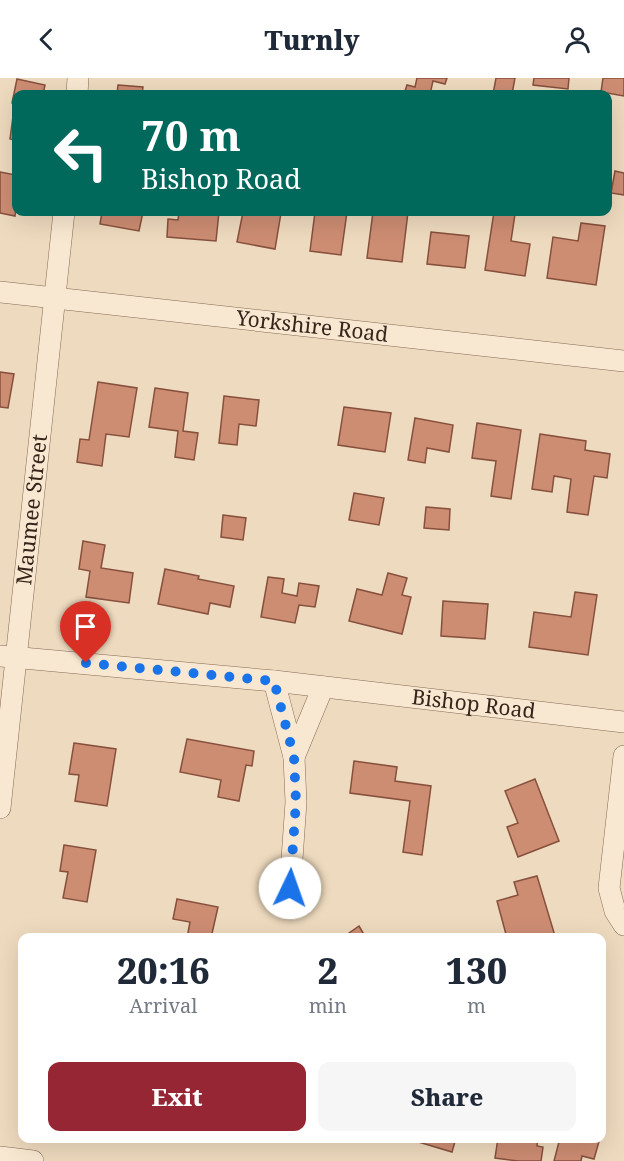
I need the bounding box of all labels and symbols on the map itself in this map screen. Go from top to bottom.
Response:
street label: Yorkshire Road [234,303,390,348]
street label: Maumee Street [9,433,53,586]
pin [60,601,111,663]
street label: Bishop Road [410,682,537,725]
position arrow [258,856,322,920]

